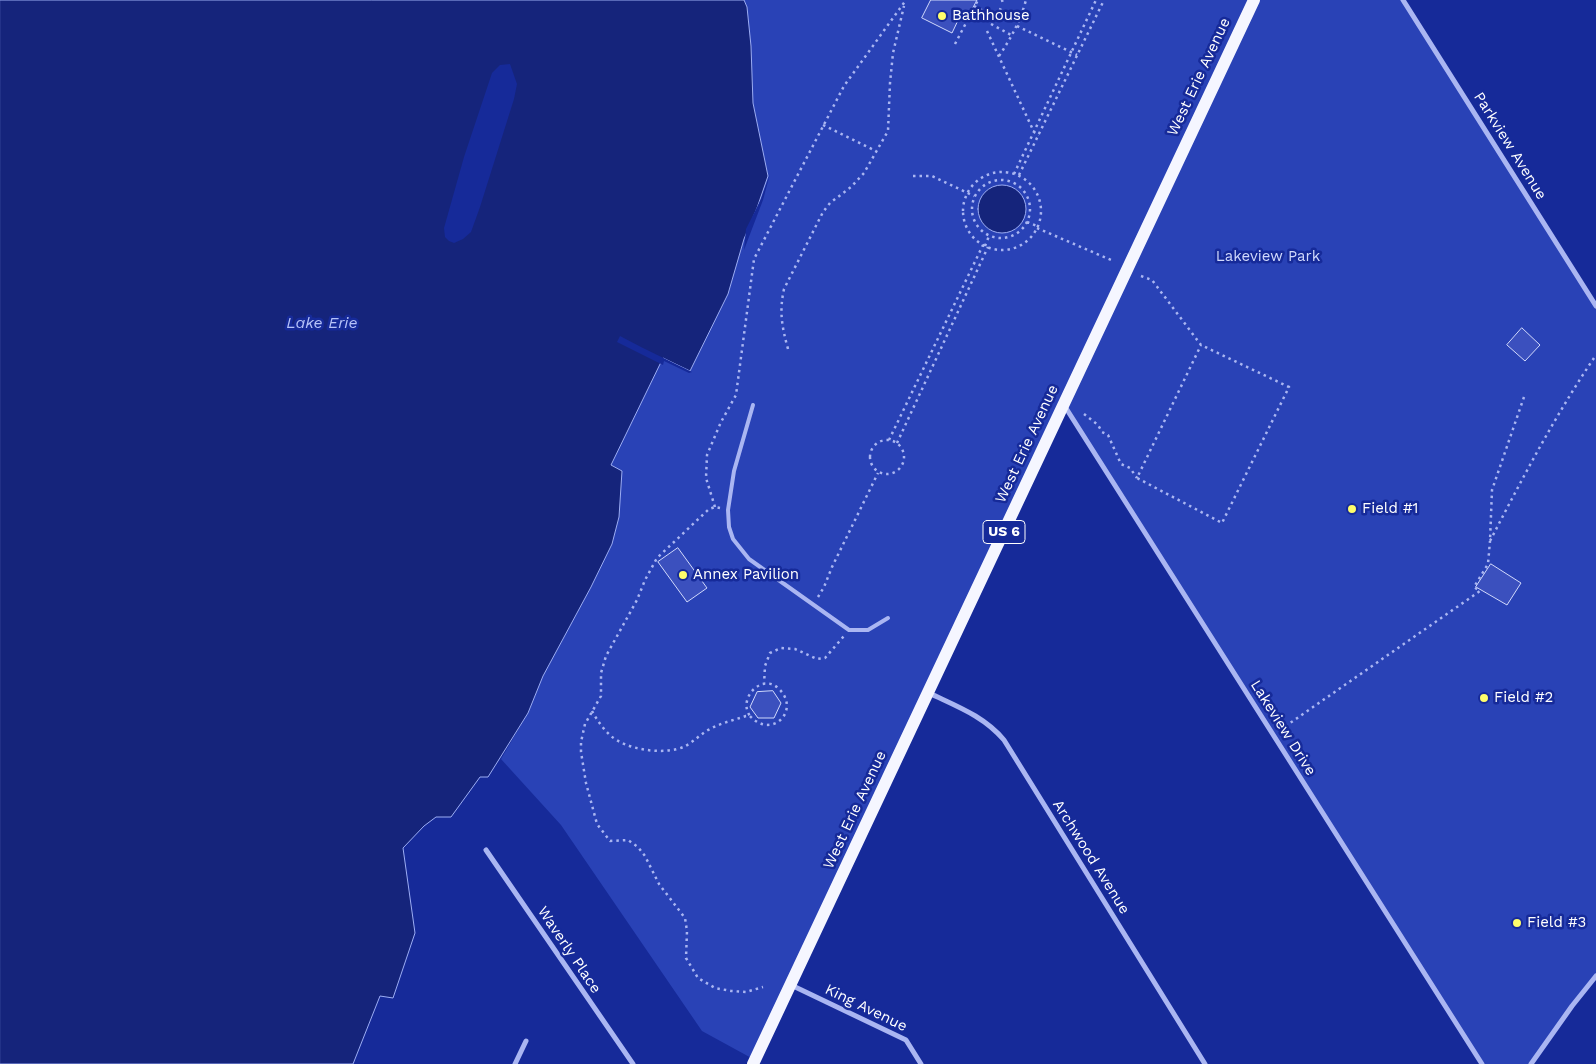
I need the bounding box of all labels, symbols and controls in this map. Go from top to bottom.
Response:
place label: Bathhouse [952,7,1030,25]
marker: Bathhouse [936,10,948,22]
street label: West Erie Avenue [1164,15,1234,139]
street label: Parkview Avenue [1470,89,1550,203]
park label: Lakeview Park [1216,248,1320,266]
water label: Lake Erie [286,313,358,333]
street label: West Erie Avenue [992,382,1062,506]
place label: Field #1 [1362,500,1418,518]
marker: Field #1 [1346,503,1358,515]
road number: US 6 [983,520,1025,544]
place label: Annex Pavilion [693,566,799,584]
marker: Annex Pavilion [677,569,689,581]
street label: Lakeview Drive [1246,677,1320,779]
place label: Field #2 [1494,689,1553,707]
marker: Field #2 [1478,692,1490,704]
street label: West Erie Avenue [820,748,890,872]
street label: Archwood Avenue [1049,797,1133,917]
street label: Waverly Place [533,903,605,997]
place label: Field #3 [1527,914,1586,932]
marker: Field #3 [1511,917,1523,929]
street label: King Avenue [822,980,910,1036]

